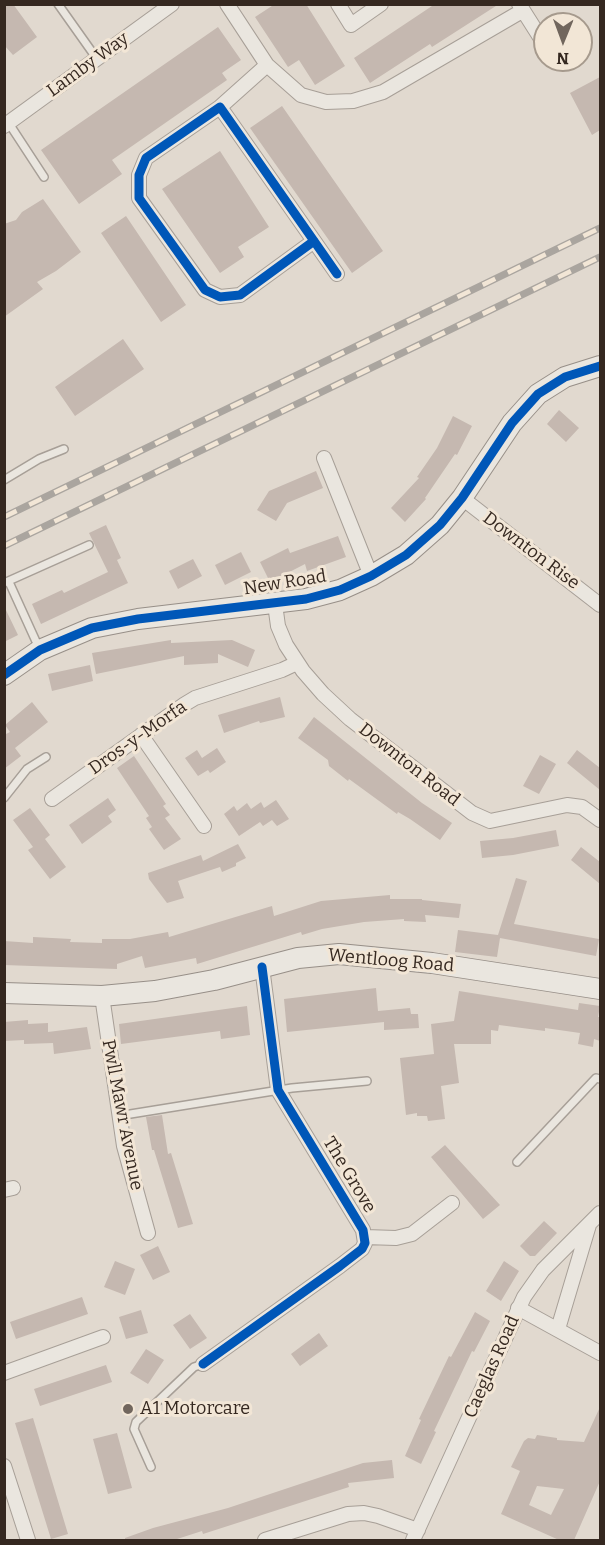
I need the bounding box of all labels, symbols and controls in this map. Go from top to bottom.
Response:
north arrow [533,12,593,72]
street label: Lamby Way [43,28,133,102]
text: N [556,49,569,68]
street label: Downton Rise [478,508,584,594]
street label: New Road [242,566,328,600]
street label: Dros-y-Morfa [85,696,191,780]
street label: Downton Road [354,719,464,811]
street label: Wentloog Road [327,945,455,977]
street label: Pwll Mawr Avenue [97,1038,147,1192]
street label: The Grove [318,1133,380,1217]
street label: Caeglas Road [460,1312,524,1422]
place label: A1 Motorcare [140,1398,250,1420]
marker: A1 Motorcare [121,1402,135,1416]

